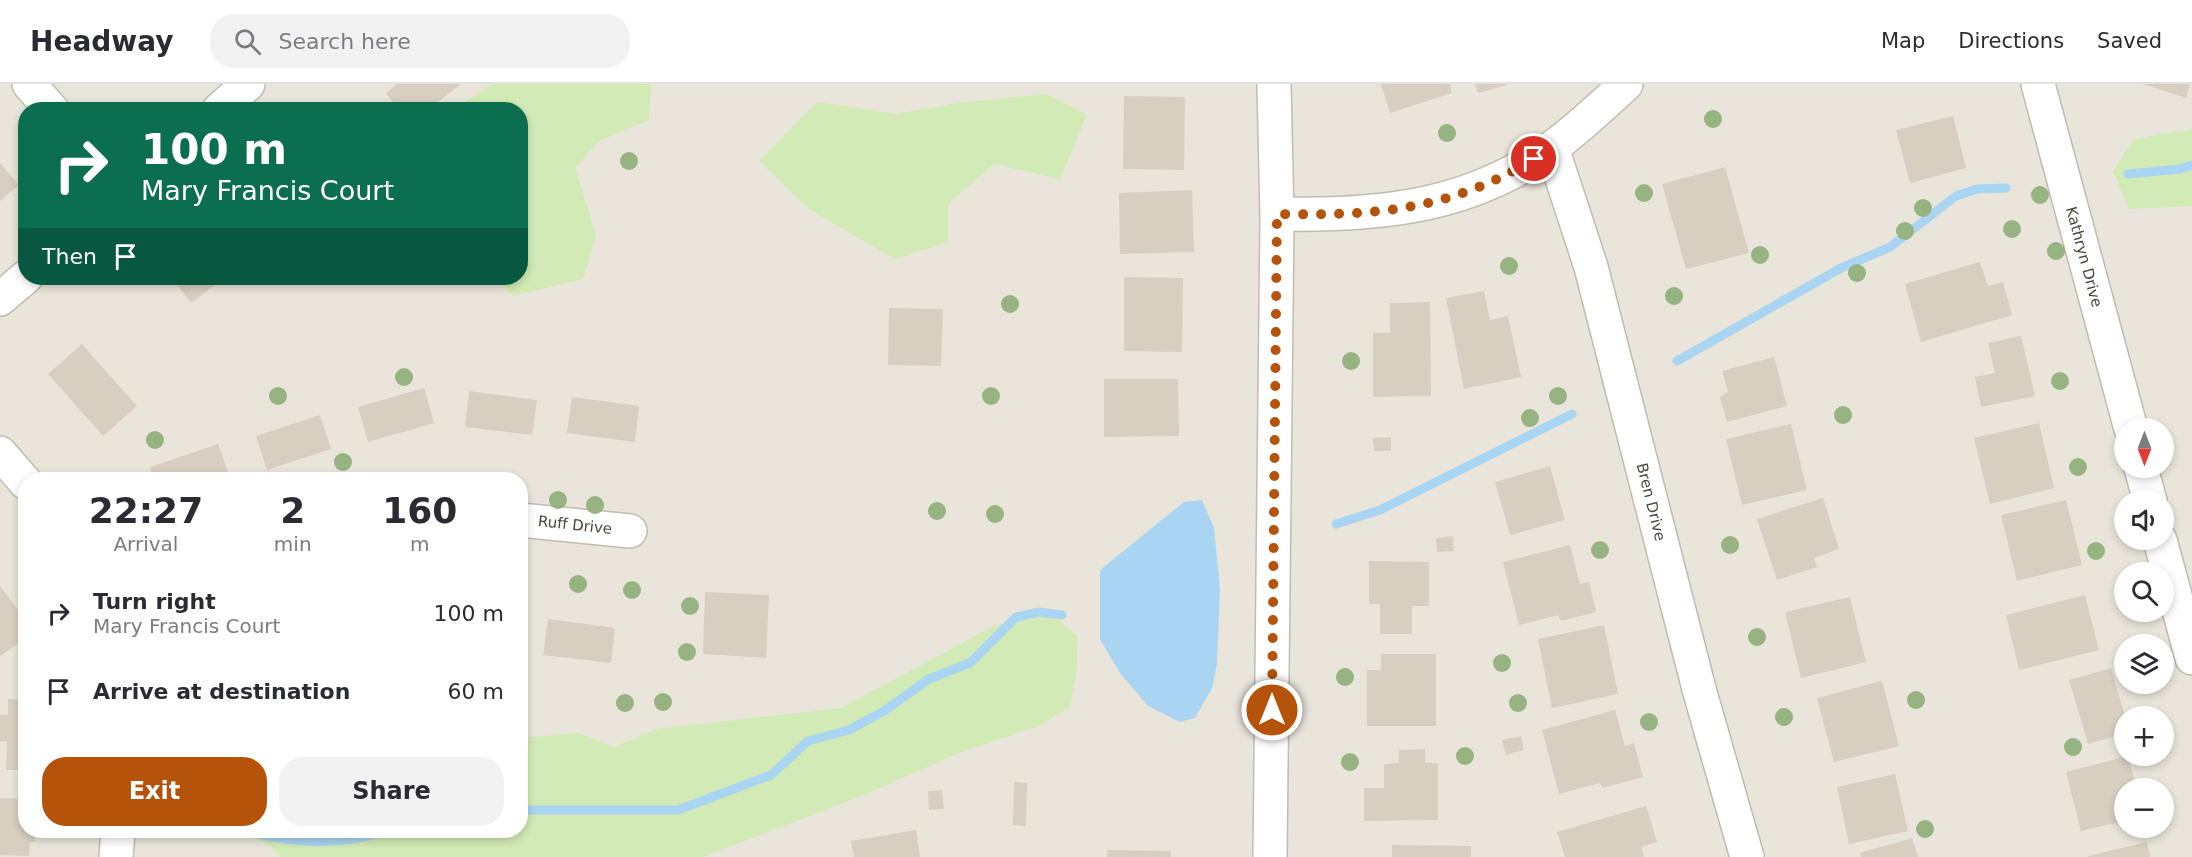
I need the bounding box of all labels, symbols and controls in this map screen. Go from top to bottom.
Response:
search box [210,14,630,68]
text: Headway [30,25,174,58]
icon: search [231,25,264,58]
text: Search here [279,29,411,54]
text: Map [1881,29,1925,53]
text: Directions [1958,29,2064,53]
text: Saved [2097,29,2162,53]
text: 100 m [141,125,287,174]
icon: right [42,126,120,204]
pin [1508,133,1559,184]
icon: arrive [1517,142,1550,175]
text: Mary Francis Court [141,175,394,206]
street label: Kathryn Drive [2062,205,2106,309]
icon: arrive [109,240,142,273]
text: Then [42,244,97,269]
north arrow [2114,418,2174,478]
map controls [2114,418,2174,838]
street label: Bren Drive [1633,461,1669,543]
text: 22:27 [89,490,203,531]
text: 2 [280,490,305,531]
text: 160 [382,490,457,531]
button: sound [2114,490,2174,550]
street label: Ruff Drive [537,512,613,538]
text: Arrival [113,532,178,556]
text: min [274,532,312,556]
text: m [410,532,430,556]
button: search [2114,562,2174,622]
text: Turn right [93,589,216,614]
icon: right [42,597,75,630]
text: 100 m [434,601,504,626]
text: Mary Francis Court [93,614,280,638]
button: layers [2114,634,2174,694]
icon: arrive [42,675,75,708]
position arrow [1240,678,1304,742]
text: Arrive at destination [93,679,350,704]
text: 60 m [448,679,504,704]
button: + [2114,706,2174,766]
button: Exit [42,757,267,826]
button: Share [279,757,504,826]
button: − [2114,778,2174,838]

